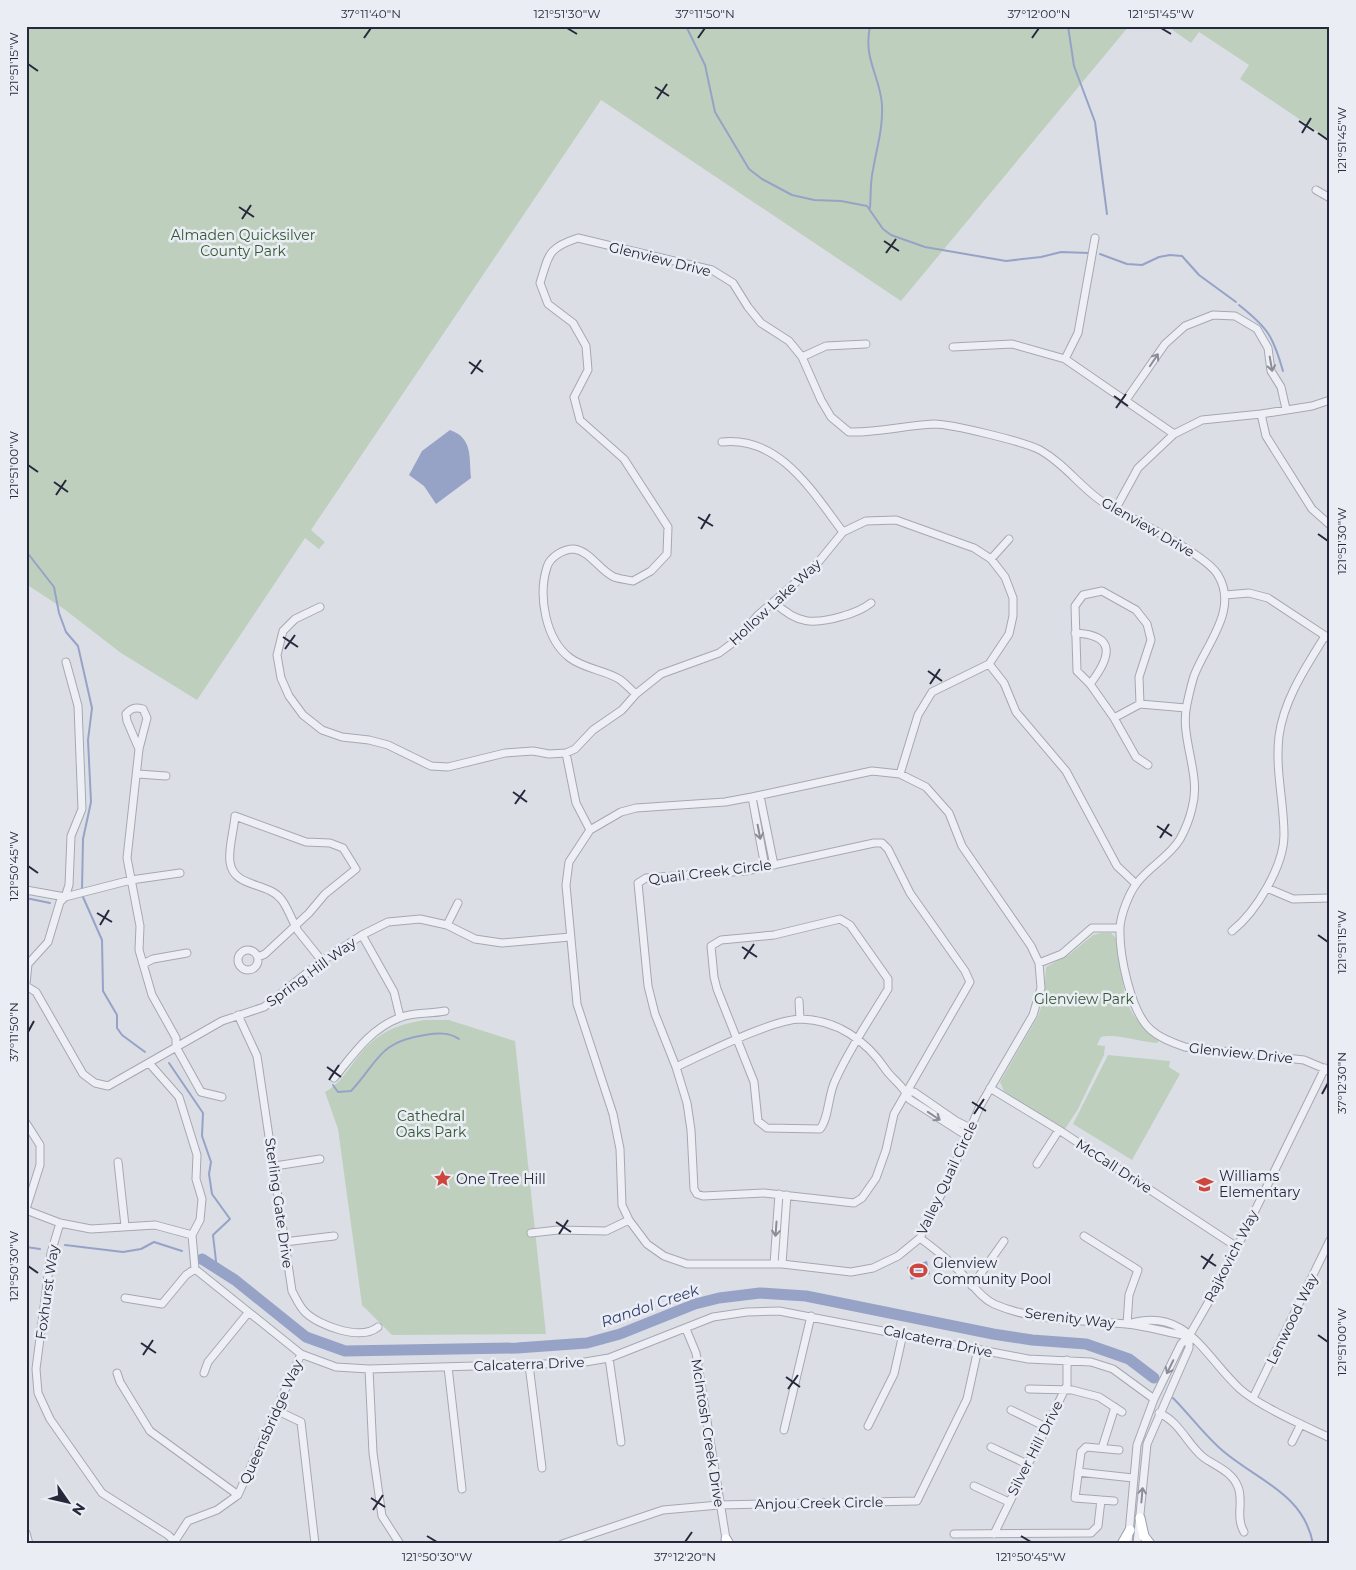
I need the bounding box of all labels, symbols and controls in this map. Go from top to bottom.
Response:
text: 37°11'40"N [341,6,401,21]
text: 121°51'30"W [534,6,600,21]
text: 37°11'50"N [675,6,735,21]
text: 37°12'00"N [1007,6,1071,21]
text: 121°51'45"W [1128,6,1194,21]
text: 121°51'15"W [6,32,21,96]
text: 121°51'45"W [1334,107,1349,173]
park label: Almaden Quicksilver County Park [171,226,316,260]
street label: Glenview Drive [607,238,713,280]
one-way arrow [1149,353,1159,367]
one-way arrow [1266,355,1276,371]
text: 121°51'00"W [6,431,21,499]
street label: Glenview Drive [1098,493,1198,561]
text: 121°51'30"W [1334,508,1349,574]
street label: Hollow Lake Way [725,554,825,649]
one-way arrow [754,824,764,840]
text: 121°50'45"W [6,831,21,901]
street label: Quail Creek Circle [647,856,773,888]
text: 121°51'15"W [1334,910,1349,974]
street label: Spring Hill Way [263,933,360,1011]
park label: Glenview Park [1034,990,1135,1008]
text: 37°11'50"N [6,1002,21,1062]
street label: Glenview Drive [1188,1039,1294,1067]
text: 37°12'30"N [1334,1052,1349,1114]
park label: Cathedral Oaks Park [396,1107,467,1141]
one-way arrow [927,1111,941,1121]
street label: Valley Quail Circle [913,1118,981,1238]
street label: McCall Drive [1073,1135,1155,1197]
street label: Sterling Gate Drive [261,1137,297,1269]
place label: Williams Elementary [1219,1167,1301,1201]
place icon: One Tree Hill [432,1169,452,1189]
place label: One Tree Hill [456,1170,546,1188]
school or university icon: Williams Elementary [1195,1174,1215,1194]
street label: Rajkovich Way [1200,1206,1262,1305]
one-way arrow [772,1221,781,1237]
text: 121°50'30"W [6,1231,21,1301]
street label: Foxhurst Way [31,1243,63,1341]
place label: Glenview Community Pool [933,1254,1051,1288]
sports icon: Glenview Community Pool [909,1261,929,1281]
street label: Lenwood Way [1262,1270,1322,1367]
water label: Randol Creek [598,1280,702,1331]
street label: Serenity Way [1024,1304,1117,1333]
text: 121°51'00"W [1334,1308,1349,1376]
street label: Calcaterra Drive [882,1321,994,1361]
street label: Calcaterra Drive [473,1353,585,1375]
street label: Queensbridge Way [235,1356,307,1487]
street label: McIntosh Creek Drive [687,1357,729,1509]
one-way arrow [1165,1359,1174,1374]
street label: Silver Hill Drive [1003,1397,1067,1499]
north arrow [42,1478,92,1528]
one-way arrow [1137,1488,1147,1504]
street label: Anjou Creek Circle [755,1493,883,1513]
text: N [68,1500,89,1519]
text: 121°50'30"W [402,1549,472,1564]
text: 37°12'20"N [654,1549,716,1564]
text: 121°50'45"W [996,1549,1066,1564]

